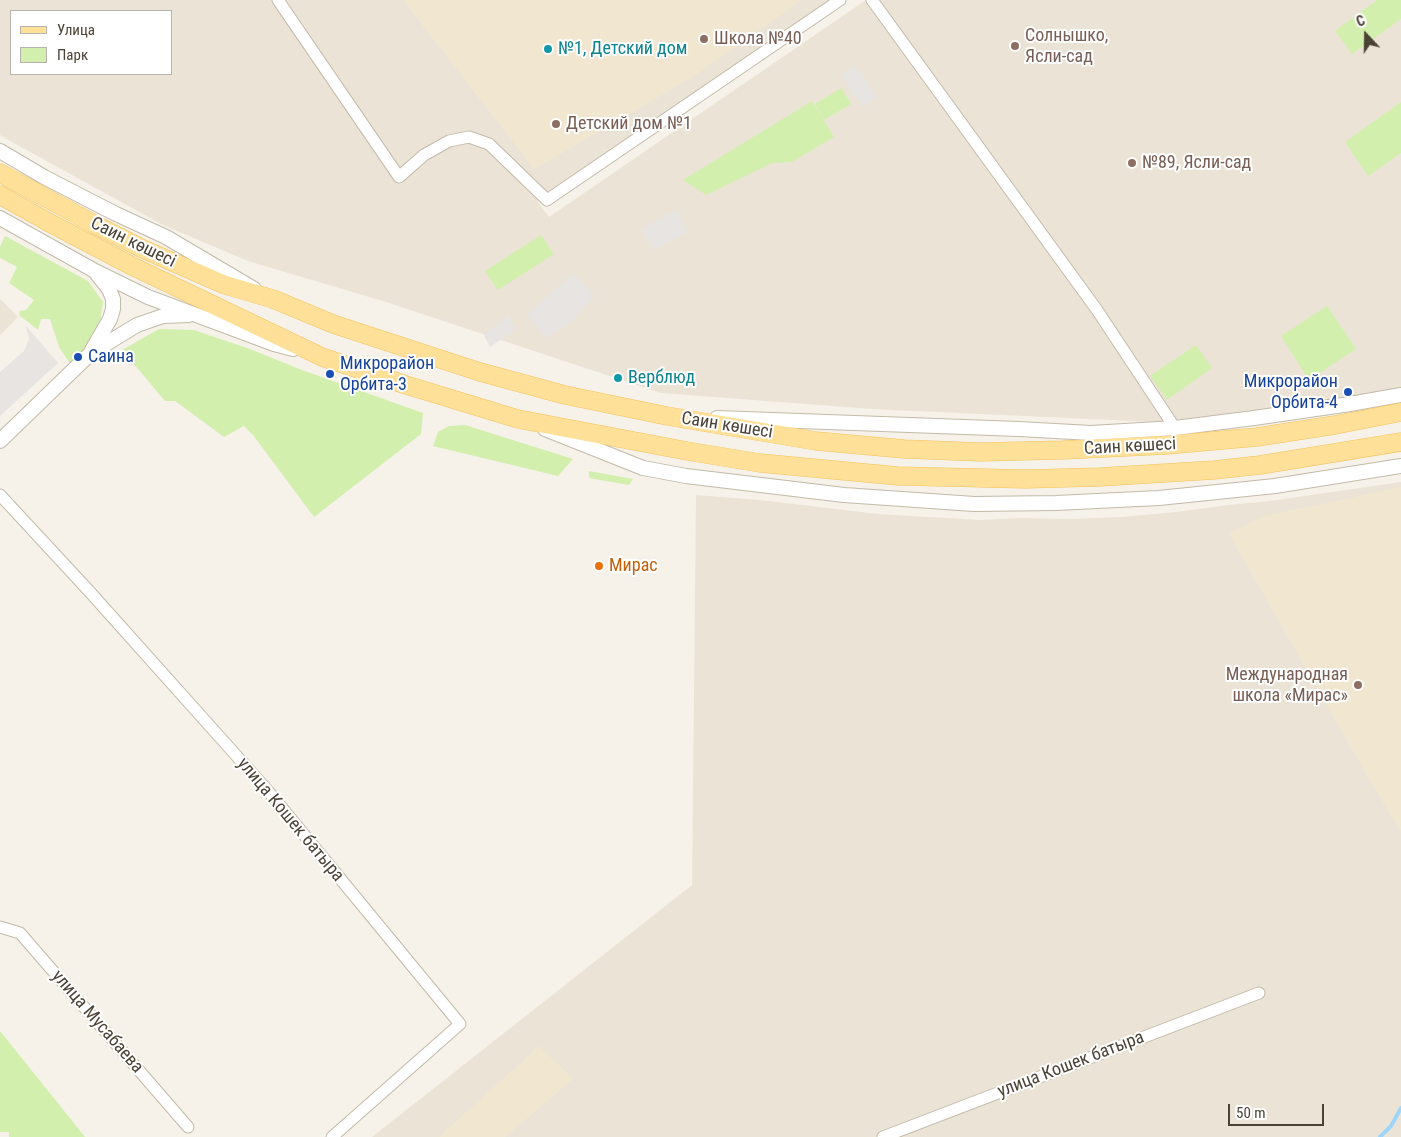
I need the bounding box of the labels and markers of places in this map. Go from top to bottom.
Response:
place label: Солнышко, Ясли-сад [1025,25,1108,68]
place label: Школа №40 [714,28,802,50]
marker: Школа №40 [698,33,710,45]
place label: №1, Детский дом [558,38,687,60]
marker: Солнышко, Ясли-сад [1009,40,1021,52]
marker: №1, Детский дом [542,43,554,55]
place label: Детский дом №1 [566,113,692,135]
marker: Детский дом №1 [550,118,562,130]
place label: №89, Ясли-сад [1142,152,1251,174]
marker: №89, Ясли-сад [1126,157,1138,169]
place label: Саина [88,346,134,368]
marker: Саина [72,351,84,363]
place label: Микрорайон Орбита-3 [340,353,434,396]
place label: Верблюд [628,367,695,389]
marker: Микрорайон Орбита-3 [324,368,336,380]
place label: Микрорайон Орбита-4 [1244,371,1338,414]
marker: Верблюд [612,372,624,384]
marker: Микрорайон Орбита-4 [1342,386,1354,398]
place label: Мирас [609,555,658,577]
marker: Мирас [593,560,605,572]
place label: Международная школа «Мирас» [1226,664,1348,706]
marker: Международная школа «Мирас» [1352,679,1364,691]

